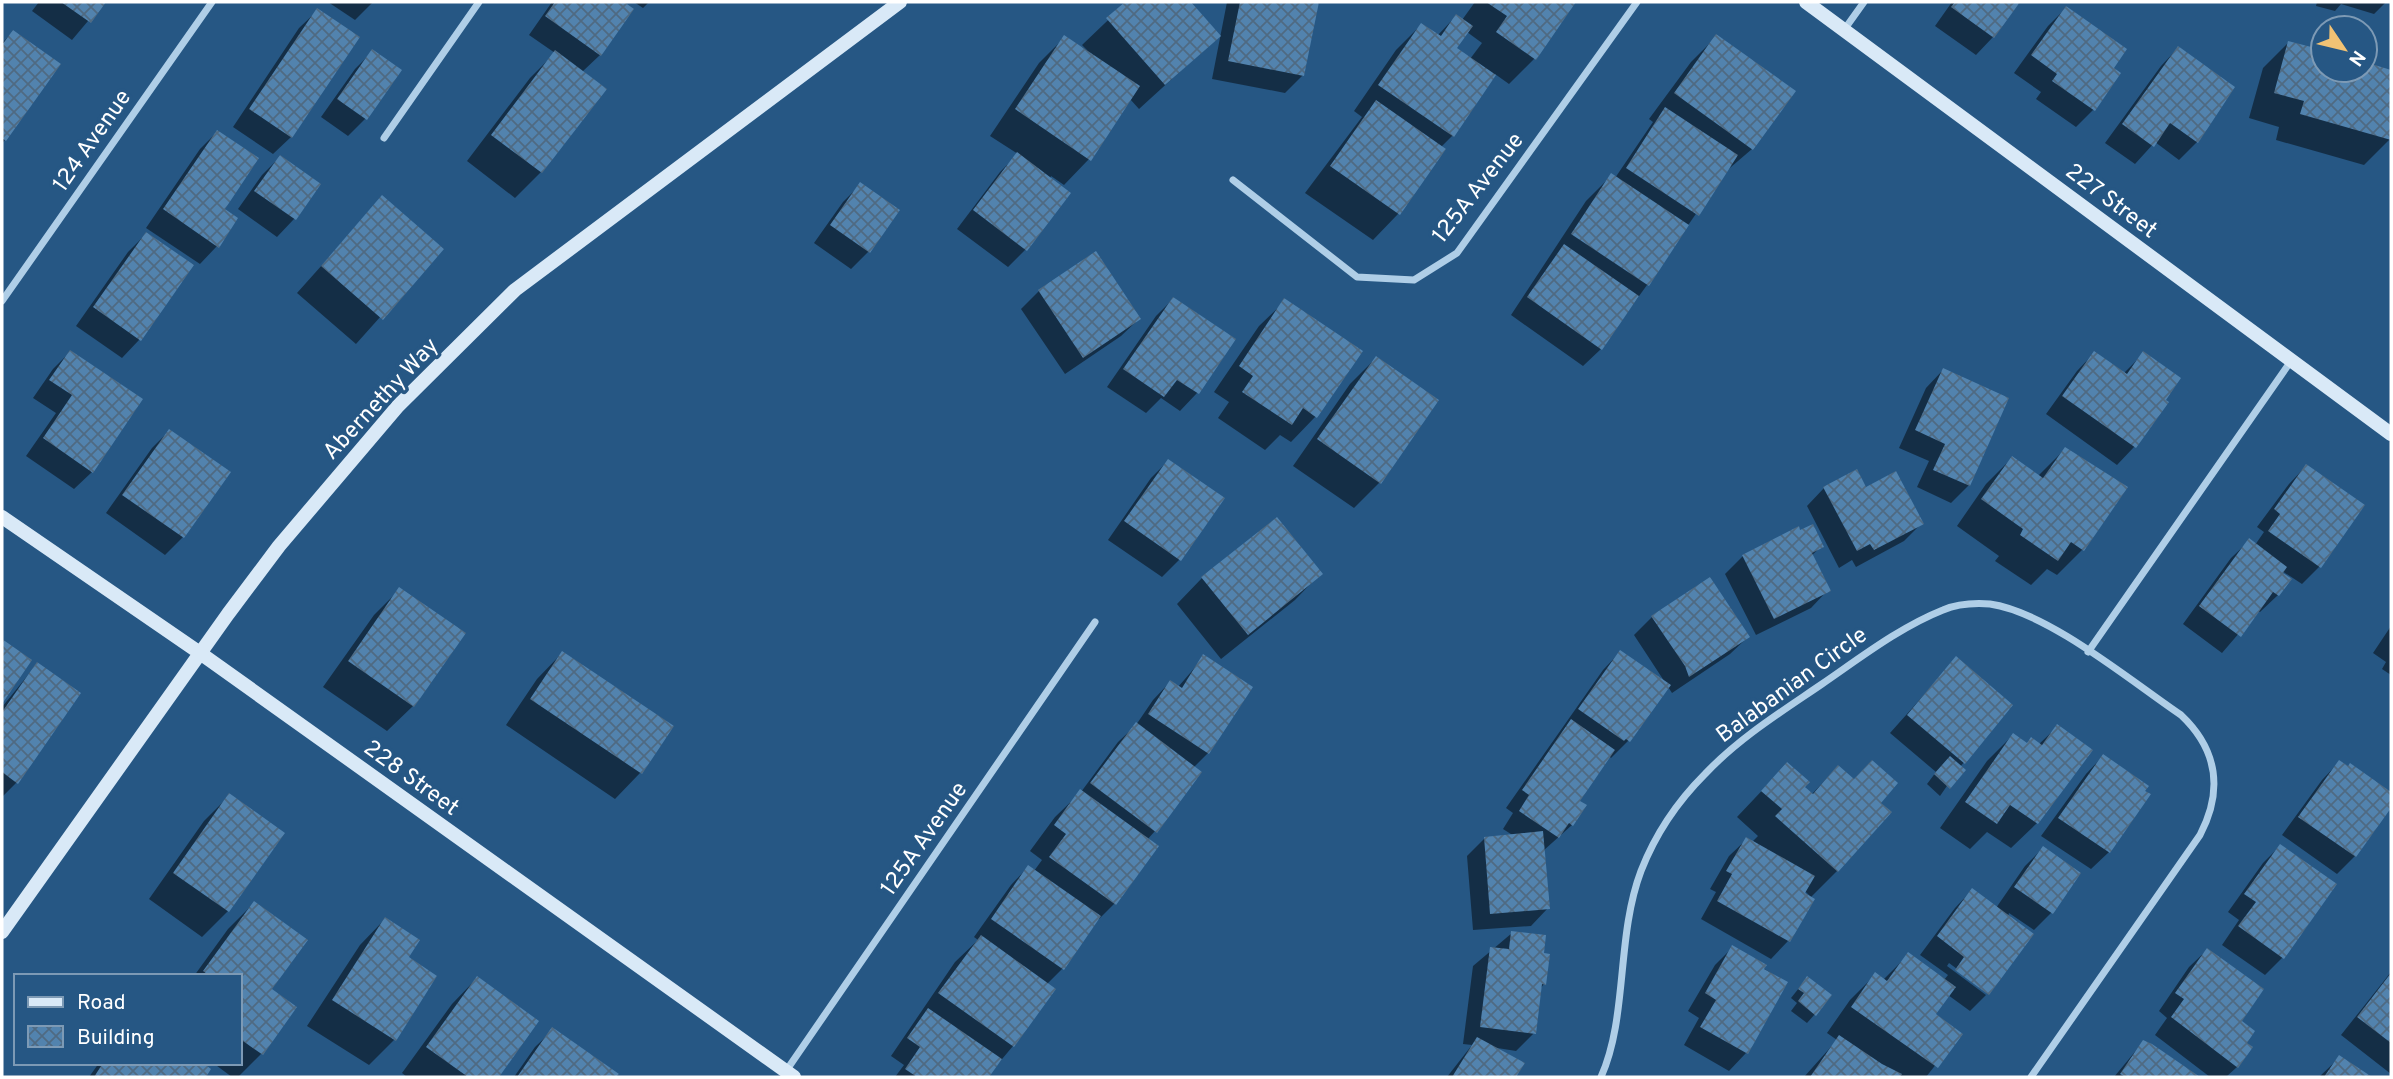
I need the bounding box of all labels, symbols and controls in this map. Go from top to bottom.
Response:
north arrow [2309,14,2379,84]
text: N [2343,45,2370,70]
street label: 124 Avenue [47,85,139,198]
street label: 125A Avenue [1427,127,1531,250]
street label: 227 Street [2059,158,2162,246]
street label: Abernethy Way [318,332,446,467]
street label: Balabanian Circle [1711,621,1874,751]
street label: 228 Street [357,735,464,823]
street label: 125A Avenue [875,777,975,902]
legend [14,974,242,1065]
text: Road [77,990,126,1017]
text: Building [77,1025,155,1052]

